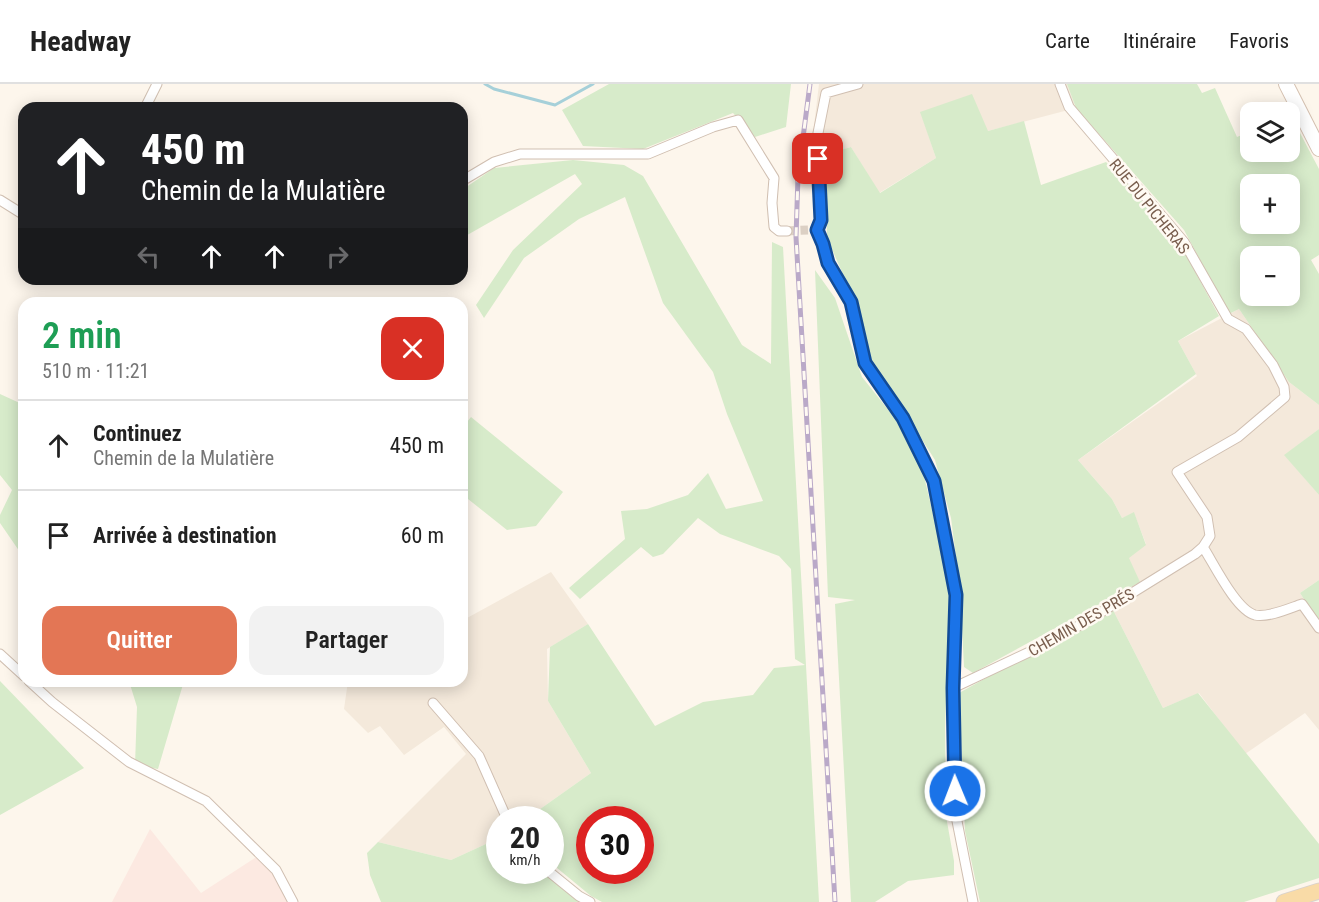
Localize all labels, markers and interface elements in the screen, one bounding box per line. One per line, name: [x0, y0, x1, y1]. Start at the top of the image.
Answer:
text: Headway: [30, 25, 131, 58]
text: Carte: [1045, 29, 1090, 53]
text: Itinéraire: [1123, 29, 1196, 53]
text: Favoris: [1229, 29, 1289, 53]
map controls: [1240, 102, 1300, 306]
button: layers: [1240, 102, 1300, 162]
text: 450 m: [141, 125, 246, 174]
icon: ahead: [42, 126, 120, 204]
pin: [792, 133, 843, 184]
icon: arrive: [801, 142, 834, 175]
street label: RUE DU PICHERAS: [1106, 155, 1194, 258]
button: +: [1240, 174, 1300, 234]
text: Chemin de la Mulatière: [141, 175, 385, 207]
icon: left: [132, 240, 165, 273]
icon: ahead: [195, 240, 228, 273]
icon: ahead: [258, 240, 291, 273]
icon: right: [321, 240, 354, 273]
button: −: [1240, 246, 1300, 306]
text: 2 min: [42, 315, 122, 357]
button: close: [381, 317, 444, 380]
text: 510 m · 11:21: [42, 359, 149, 383]
text: Continuez: [93, 421, 182, 446]
icon: ahead: [42, 429, 75, 462]
text: 450 m: [390, 433, 444, 458]
text: Chemin de la Mulatière: [93, 446, 274, 470]
icon: arrive: [42, 519, 75, 552]
text: Arrivée à destination: [93, 523, 277, 548]
text: 60 m: [401, 523, 444, 548]
street label: CHEMIN DES PRÉS: [1025, 584, 1138, 660]
button: Quitter: [42, 606, 237, 675]
button: Partager: [249, 606, 444, 675]
position arrow: [923, 759, 987, 823]
speed limit sign: 30: [576, 806, 654, 884]
text: 20: [510, 820, 540, 855]
text: km/h: [510, 851, 540, 869]

